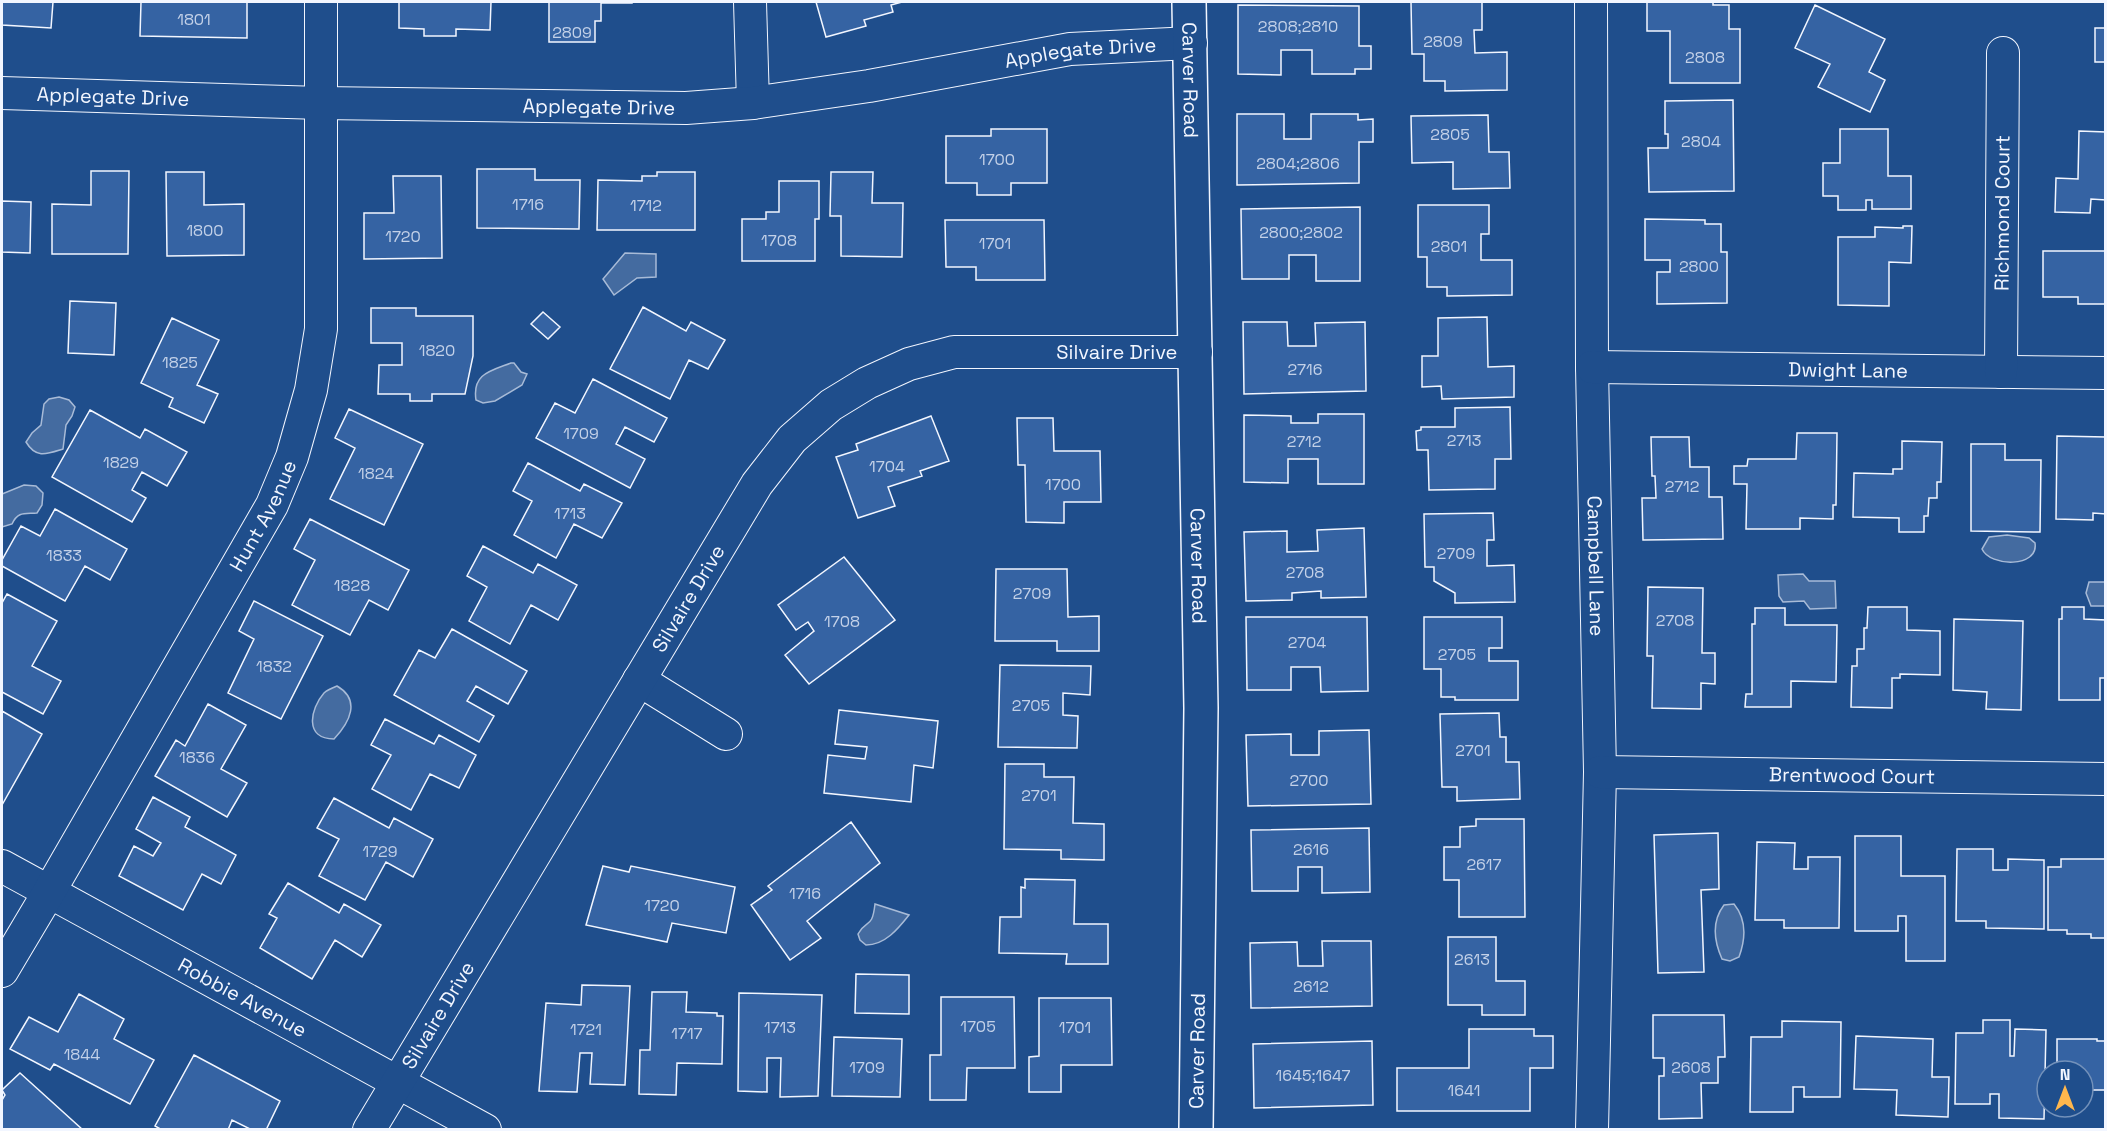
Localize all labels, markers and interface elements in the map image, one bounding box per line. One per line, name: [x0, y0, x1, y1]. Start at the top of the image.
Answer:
house number: 1801: [177, 9, 211, 30]
house number: 2808;2810: [1258, 16, 1338, 37]
house number: 2809: [552, 22, 592, 43]
street label: Carver Road: [1176, 22, 1204, 138]
house number: 2809: [1423, 31, 1463, 52]
street label: Applegate Drive: [1002, 32, 1157, 74]
house number: 2808: [1685, 47, 1725, 68]
street label: Applegate Drive: [36, 81, 190, 112]
street label: Applegate Drive: [522, 93, 675, 121]
house number: 2805: [1430, 124, 1470, 145]
house number: 2804: [1681, 131, 1721, 152]
street label: Richmond Court: [1989, 135, 2015, 291]
house number: 1700: [979, 149, 1015, 170]
house number: 2804;2806: [1256, 153, 1340, 174]
house number: 1716: [512, 194, 544, 215]
house number: 1712: [630, 195, 662, 216]
house number: 1800: [186, 220, 224, 241]
house number: 2800;2802: [1259, 222, 1343, 243]
house number: 1720: [385, 226, 421, 247]
house number: 1708: [761, 230, 797, 251]
house number: 1701: [979, 233, 1011, 254]
house number: 2801: [1431, 236, 1467, 257]
house number: 2800: [1679, 256, 1719, 277]
street label: Silvaire Drive: [1056, 339, 1177, 365]
house number: 1820: [419, 340, 455, 361]
house number: 1825: [162, 352, 198, 373]
street label: Dwight Lane: [1788, 356, 1908, 384]
house number: 2716: [1288, 359, 1322, 380]
house number: 1709: [563, 423, 599, 444]
house number: 2713: [1447, 430, 1481, 451]
house number: 2712: [1287, 431, 1321, 452]
house number: 1829: [103, 452, 139, 473]
street label: Hunt Avenue: [223, 456, 302, 576]
house number: 1704: [869, 456, 905, 477]
house number: 1824: [358, 463, 394, 484]
house number: 1700: [1045, 474, 1081, 495]
house number: 2712: [1665, 476, 1699, 497]
street label: Campbell Lane: [1582, 495, 1610, 637]
house number: 1713: [554, 503, 586, 524]
street label: Carver Road: [1185, 508, 1213, 624]
street label: Silvaire Drive: [646, 540, 731, 657]
house number: 2709: [1437, 543, 1475, 564]
house number: 1833: [46, 545, 82, 566]
house number: 2708: [1286, 562, 1324, 583]
house number: 1828: [334, 575, 370, 596]
house number: 2709: [1013, 583, 1051, 604]
house number: 2708: [1656, 610, 1694, 631]
house number: 1708: [824, 611, 860, 632]
house number: 2704: [1288, 632, 1326, 653]
house number: 2705: [1438, 644, 1476, 665]
house number: 1832: [256, 656, 292, 677]
house number: 2705: [1012, 695, 1050, 716]
house number: 2701: [1455, 740, 1491, 761]
house number: 1836: [179, 747, 215, 768]
street label: Brentwood Court: [1769, 761, 1935, 790]
house number: 2700: [1290, 770, 1328, 791]
house number: 2701: [1021, 785, 1057, 806]
house number: 2616: [1293, 839, 1329, 860]
house number: 1729: [363, 841, 397, 862]
house number: 2617: [1466, 854, 1502, 875]
house number: 1716: [789, 883, 821, 904]
house number: 1720: [644, 895, 680, 916]
house number: 2613: [1454, 949, 1490, 970]
street label: Robbie Avenue: [173, 952, 311, 1043]
street label: Silvaire Drive: [396, 957, 480, 1074]
house number: 2612: [1293, 976, 1329, 997]
street label: Carver Road: [1183, 993, 1211, 1109]
house number: 1705: [960, 1016, 996, 1037]
house number: 1713: [764, 1017, 796, 1038]
house number: 1701: [1059, 1017, 1091, 1038]
house number: 1721: [570, 1019, 602, 1040]
house number: 1717: [671, 1023, 703, 1044]
house number: 1844: [64, 1044, 100, 1065]
house number: 1709: [849, 1057, 885, 1078]
house number: 2608: [1671, 1057, 1711, 1078]
north arrow: [2035, 1059, 2095, 1119]
text: N: [2060, 1064, 2070, 1085]
house number: 1645;1647: [1275, 1065, 1351, 1086]
house number: 1641: [1448, 1080, 1480, 1101]

